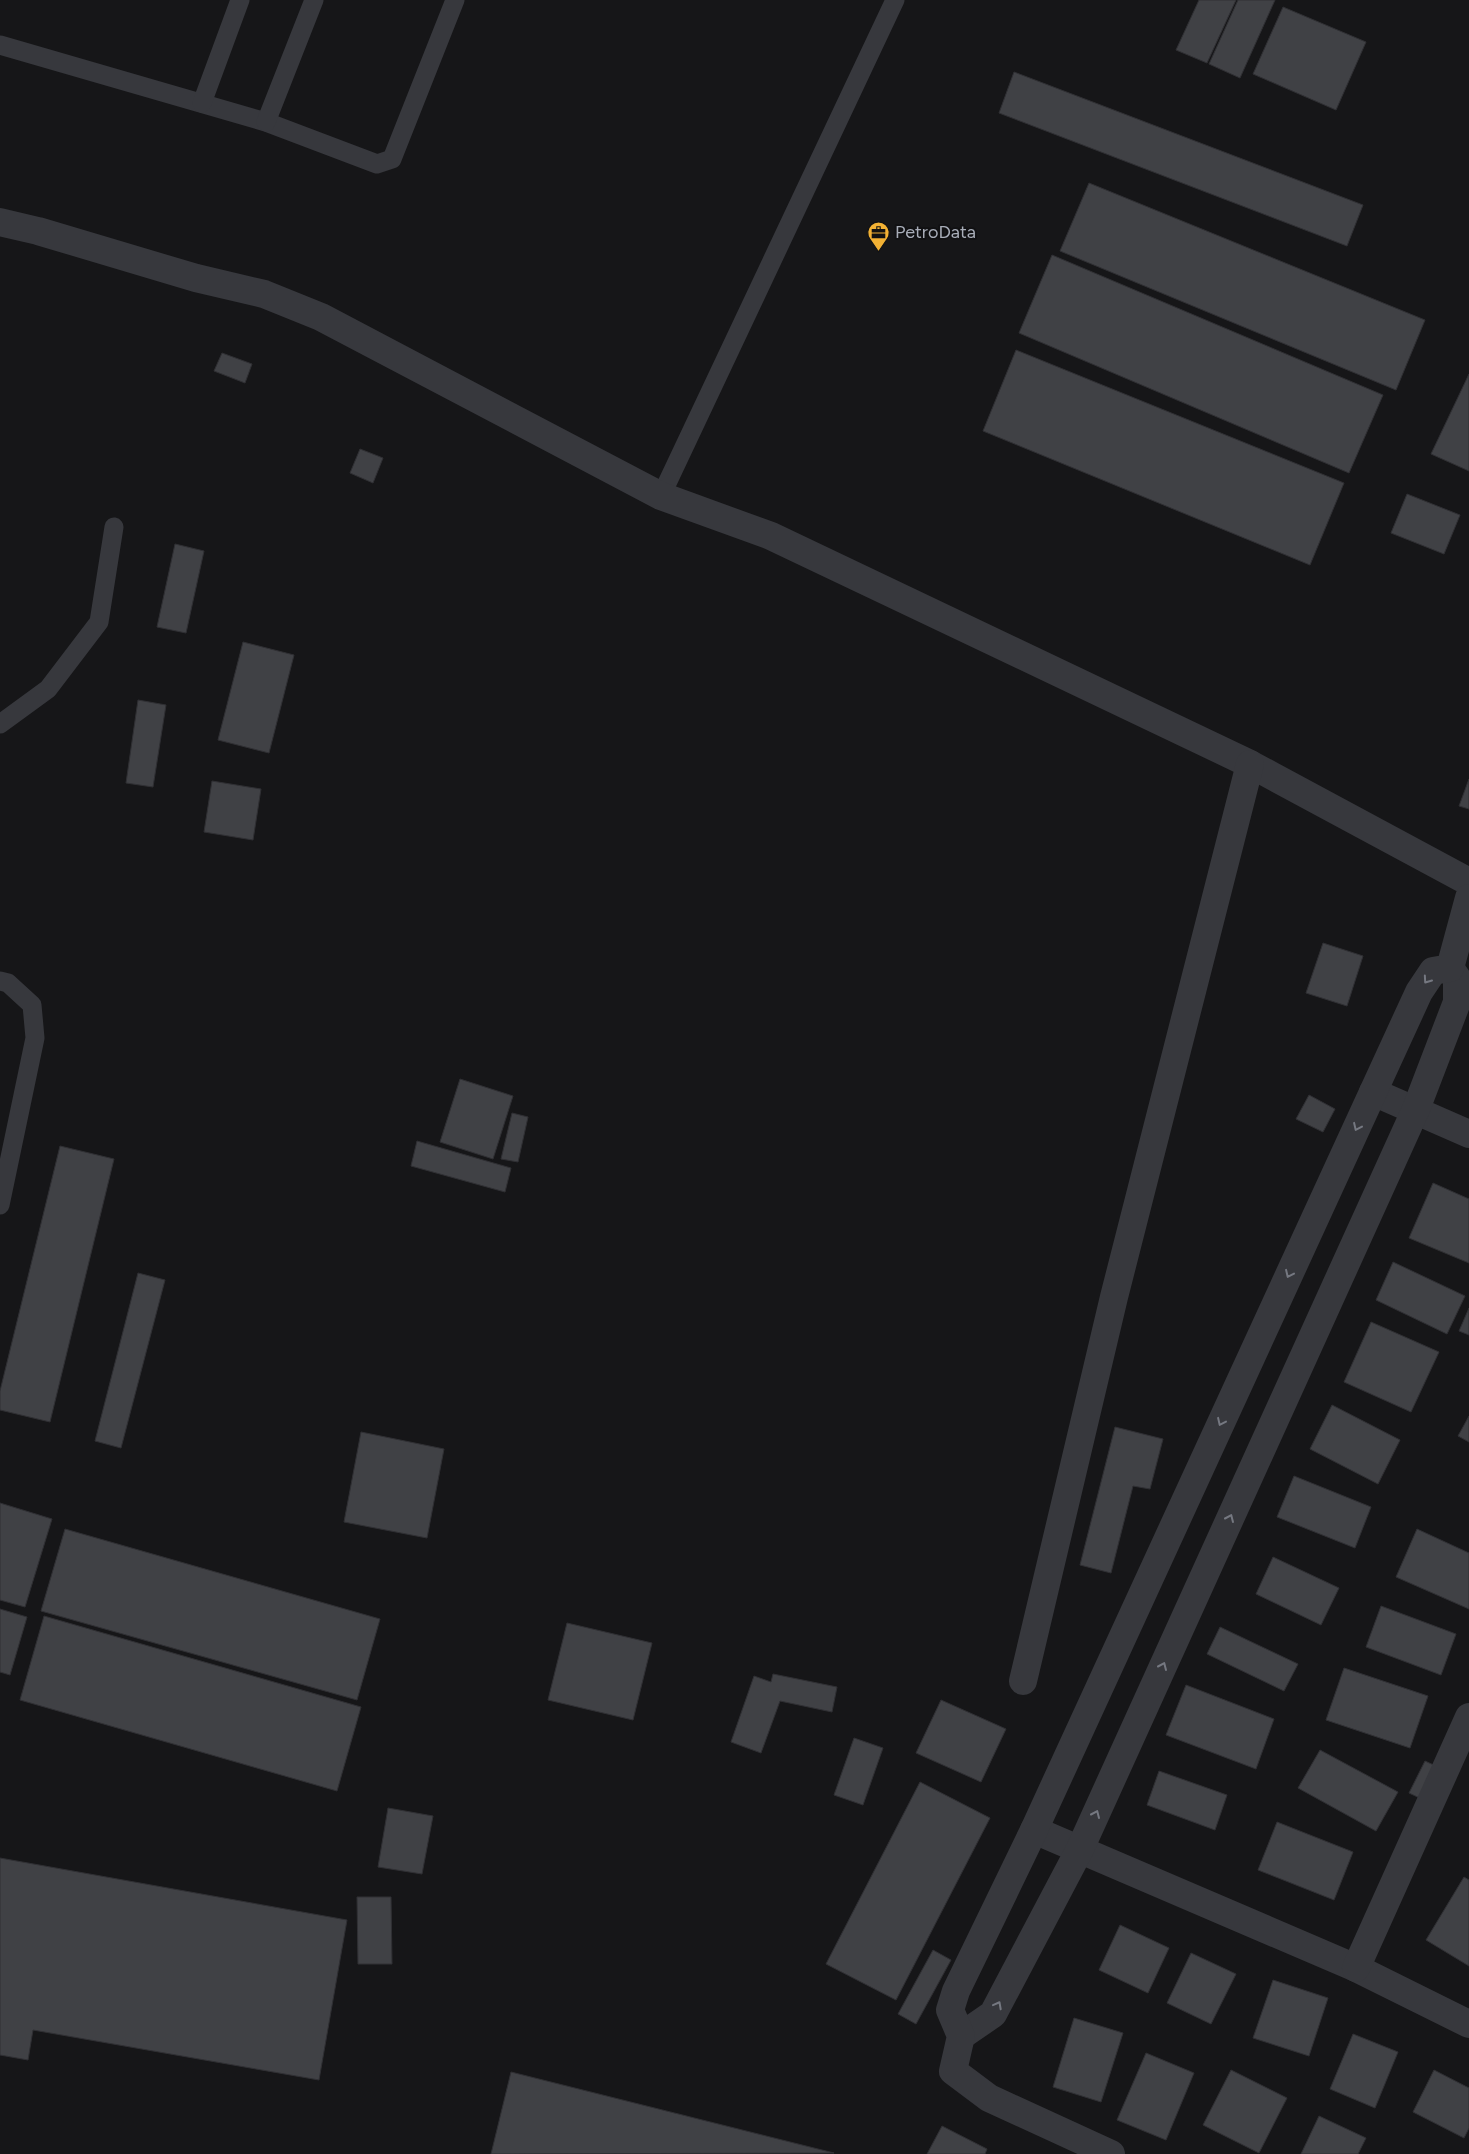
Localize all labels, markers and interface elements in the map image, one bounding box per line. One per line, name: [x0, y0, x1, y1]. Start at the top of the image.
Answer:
office icon: PetroData: [867, 220, 891, 251]
place label: PetroData: [895, 221, 976, 243]
one-way arrow: [1424, 975, 1433, 984]
one-way arrow: [1352, 1122, 1363, 1131]
one-way arrow: [1285, 1269, 1295, 1278]
one-way arrow: [1217, 1417, 1227, 1426]
one-way arrow: [1224, 1514, 1234, 1523]
one-way arrow: [1156, 1662, 1167, 1671]
one-way arrow: [1089, 1810, 1100, 1819]
one-way arrow: [991, 2001, 1001, 2010]

